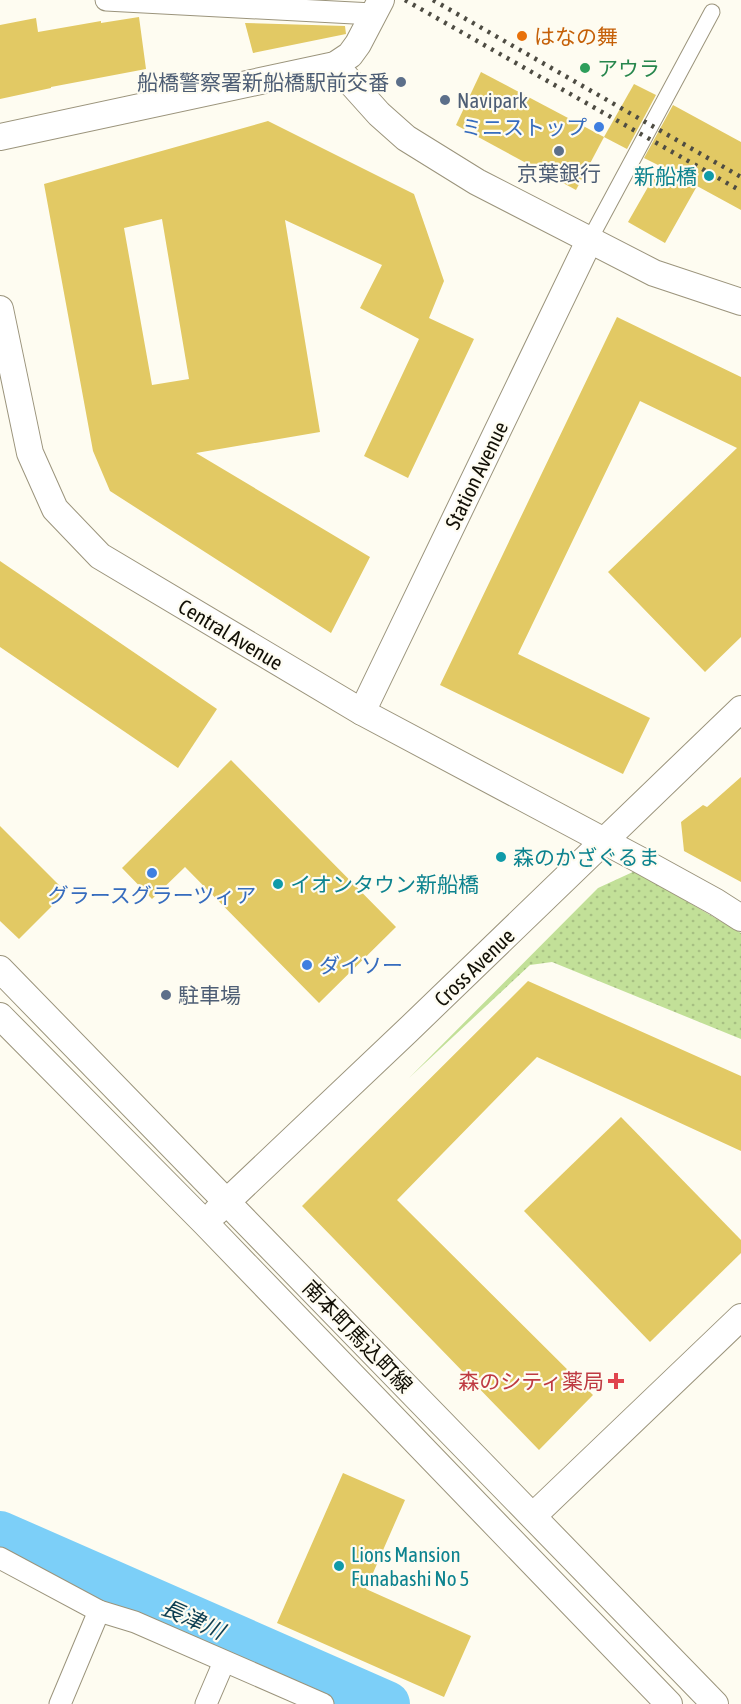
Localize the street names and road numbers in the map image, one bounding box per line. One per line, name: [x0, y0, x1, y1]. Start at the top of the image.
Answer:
street label: Station Avenue: [440, 417, 512, 533]
street label: Central Avenue: [175, 593, 287, 675]
street label: Cross Avenue: [429, 923, 519, 1011]
street label: 南本町馬込町線: [298, 1275, 418, 1397]

